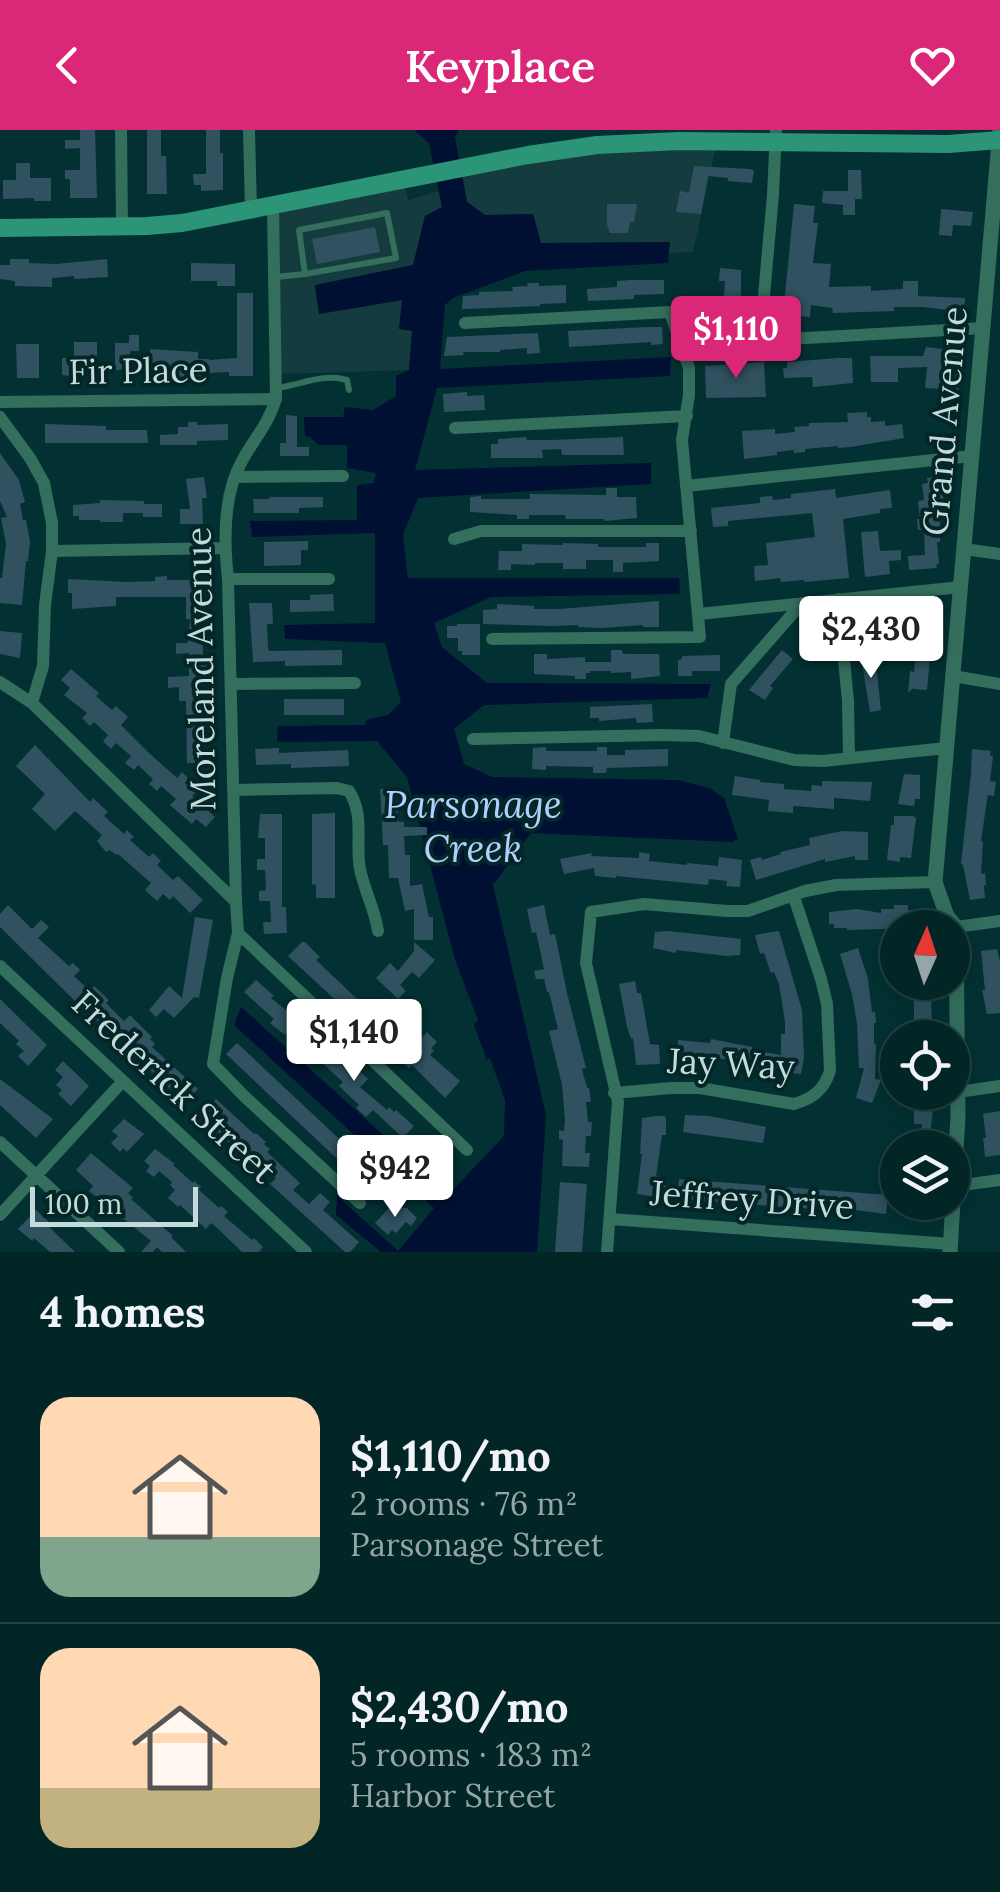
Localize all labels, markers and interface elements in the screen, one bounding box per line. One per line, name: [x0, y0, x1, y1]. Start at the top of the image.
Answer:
text: Keyplace: [405, 37, 595, 94]
icon: back: [40, 38, 95, 93]
icon: heart: [905, 38, 960, 93]
pin: $1,110: [655, 296, 817, 381]
street label: Grand Avenue: [912, 305, 977, 537]
text: $1,110: [693, 308, 779, 349]
street label: Fir Place: [68, 347, 208, 394]
street label: Moreland Avenue: [176, 527, 225, 811]
pin: $2,430: [790, 596, 952, 681]
text: $2,430: [821, 608, 921, 649]
water label: Parsonage Creek: [384, 780, 562, 872]
north arrow: [880, 910, 970, 1000]
map controls: [880, 910, 970, 1220]
street label: Frederick Street: [63, 980, 286, 1193]
pin: $1,140: [273, 999, 435, 1084]
text: $1,140: [309, 1011, 399, 1052]
button: locate: [880, 1020, 970, 1110]
street label: Jay Way: [665, 1038, 796, 1089]
button: layers: [880, 1130, 970, 1220]
pin: $942: [336, 1135, 454, 1220]
text: $942: [359, 1147, 431, 1188]
street label: Jeffrey Drive: [647, 1170, 856, 1229]
scale bar: [30, 1182, 198, 1226]
text: 100 m: [45, 1186, 122, 1222]
text: 4 homes: [40, 1285, 205, 1339]
icon: filters: [905, 1285, 960, 1340]
text: $1,110/mo: [350, 1429, 551, 1483]
icon: home: [120, 1437, 240, 1557]
text: 2 rooms · 76 m²: [350, 1483, 578, 1524]
text: Parsonage Street: [350, 1524, 603, 1565]
text: $2,430/mo: [350, 1680, 569, 1734]
icon: home: [120, 1688, 240, 1808]
text: 5 rooms · 183 m²: [350, 1734, 592, 1775]
text: Harbor Street: [350, 1775, 555, 1816]

